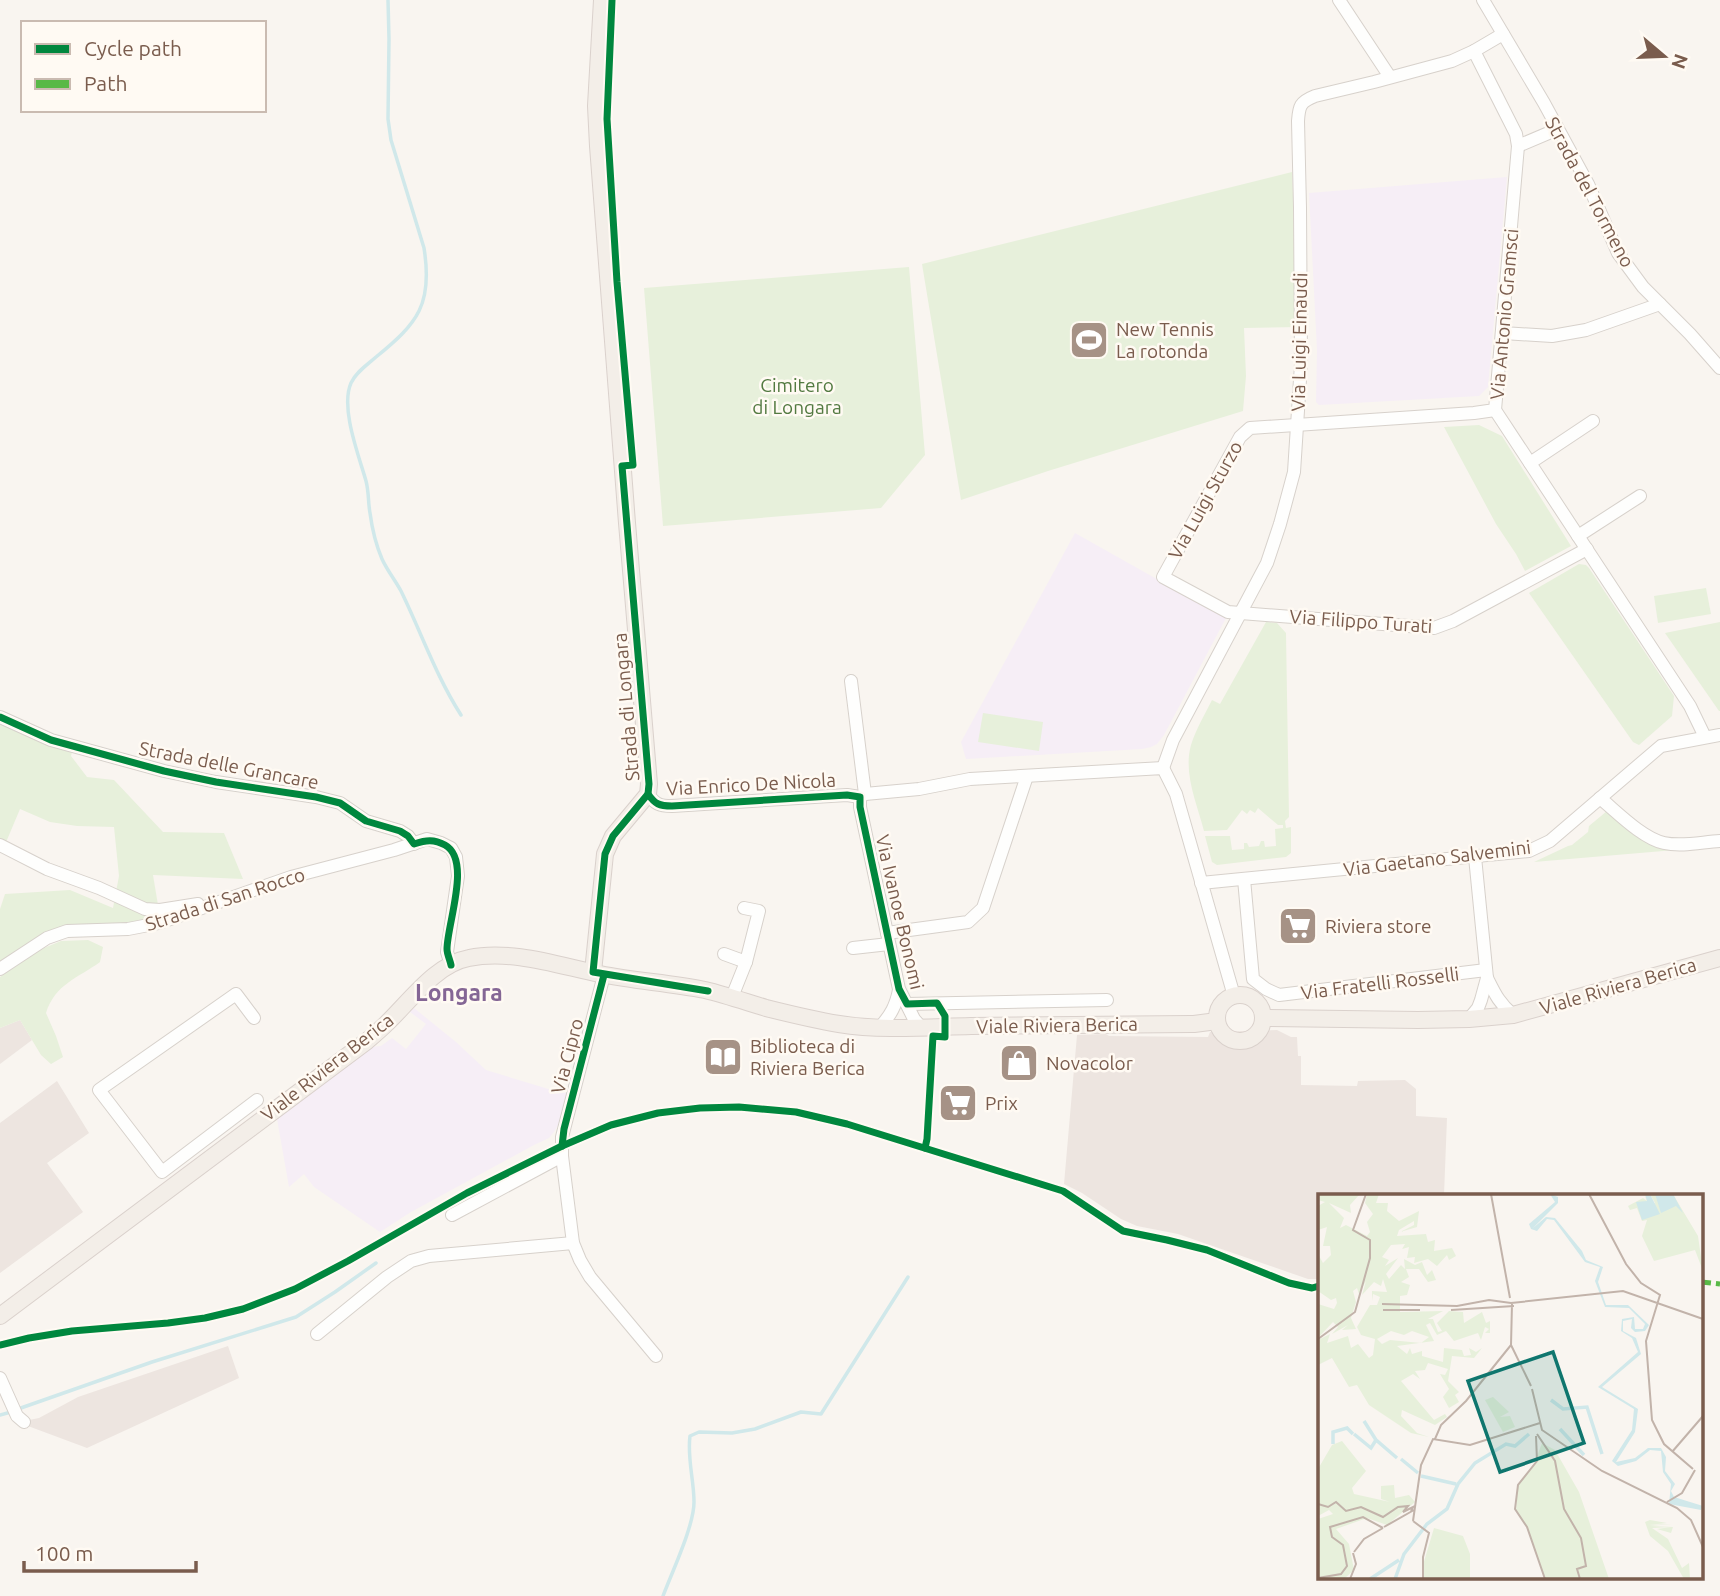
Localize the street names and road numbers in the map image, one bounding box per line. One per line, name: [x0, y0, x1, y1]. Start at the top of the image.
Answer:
street label: Strada del Tormeno: [1541, 113, 1639, 271]
street label: Via Antonio Gramsci: [1486, 228, 1522, 400]
street label: Via Luigi Einaudi: [1287, 272, 1311, 412]
street label: Via Luigi Sturzo: [1163, 437, 1247, 563]
street label: Via Filippo Turati: [1289, 605, 1433, 637]
street label: Strada di Longara: [609, 632, 643, 782]
street label: Strada delle Grancare: [137, 737, 321, 793]
street label: Via Enrico De Nicola: [665, 769, 837, 799]
street label: Via Ivanoe Bonomi: [871, 832, 929, 992]
street label: Via Gaetano Salvemini: [1342, 836, 1532, 880]
street label: Strada di San Rocco: [143, 863, 307, 935]
street label: Viale Riviera Berica: [1537, 953, 1699, 1019]
street label: Via Fratelli Rosselli: [1300, 962, 1460, 1004]
street label: Viale Riviera Berica: [256, 1008, 398, 1126]
street label: Viale Riviera Berica: [976, 1013, 1138, 1037]
street label: Via Cipro: [546, 1016, 588, 1096]

